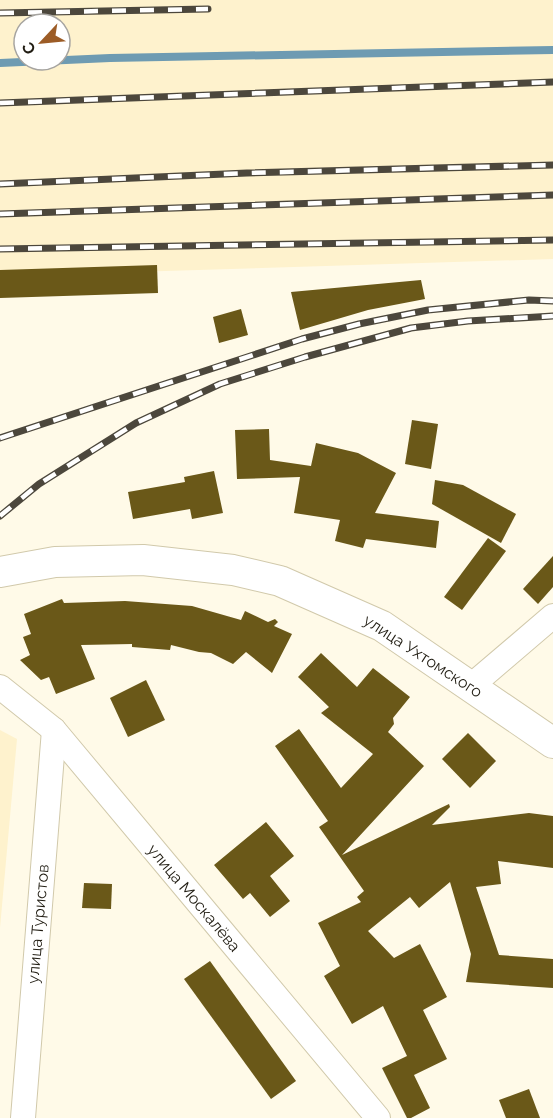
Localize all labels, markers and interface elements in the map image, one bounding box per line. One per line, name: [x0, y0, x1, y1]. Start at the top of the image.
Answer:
north arrow: [12, 12, 72, 72]
text: С: [18, 39, 40, 57]
street label: улица Ухтомского: [360, 610, 486, 702]
street label: улица Москалёва: [144, 840, 244, 956]
street label: улица Туристов: [23, 863, 53, 985]

